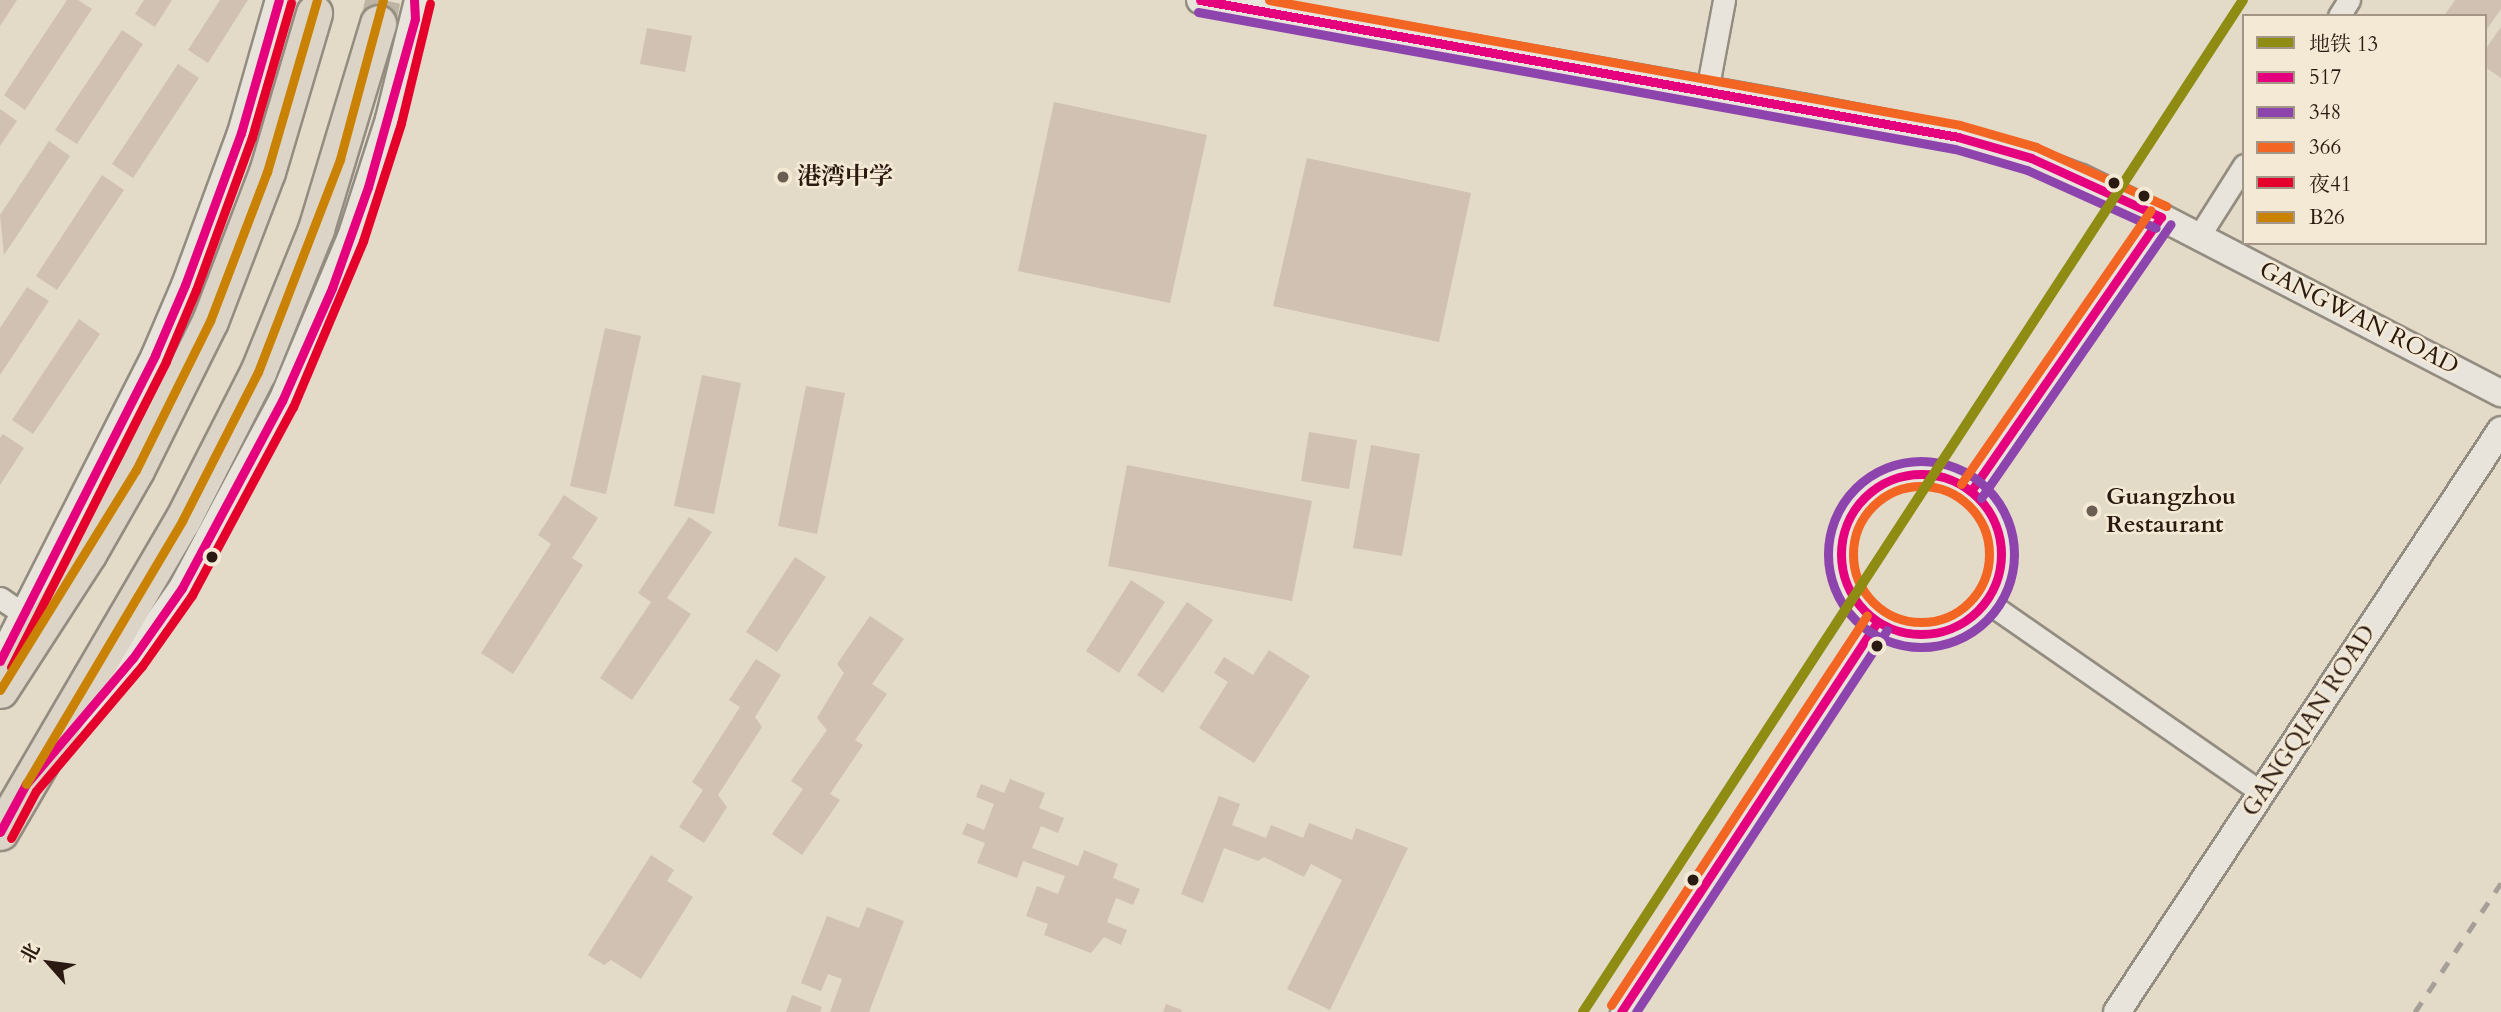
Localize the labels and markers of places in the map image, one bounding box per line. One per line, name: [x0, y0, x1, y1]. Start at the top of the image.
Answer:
place label: 港湾中学: [797, 163, 893, 191]
marker: 港湾中学: [775, 169, 791, 185]
unlabelled marker: [2107, 176, 2121, 190]
unlabelled marker: [2137, 189, 2151, 203]
place label: Guangzhou Restaurant: [2106, 483, 2236, 539]
marker: Guangzhou Restaurant: [2084, 503, 2100, 519]
unlabelled marker: [205, 550, 219, 564]
unlabelled marker: [1870, 639, 1884, 653]
unlabelled marker: [1686, 873, 1700, 887]

